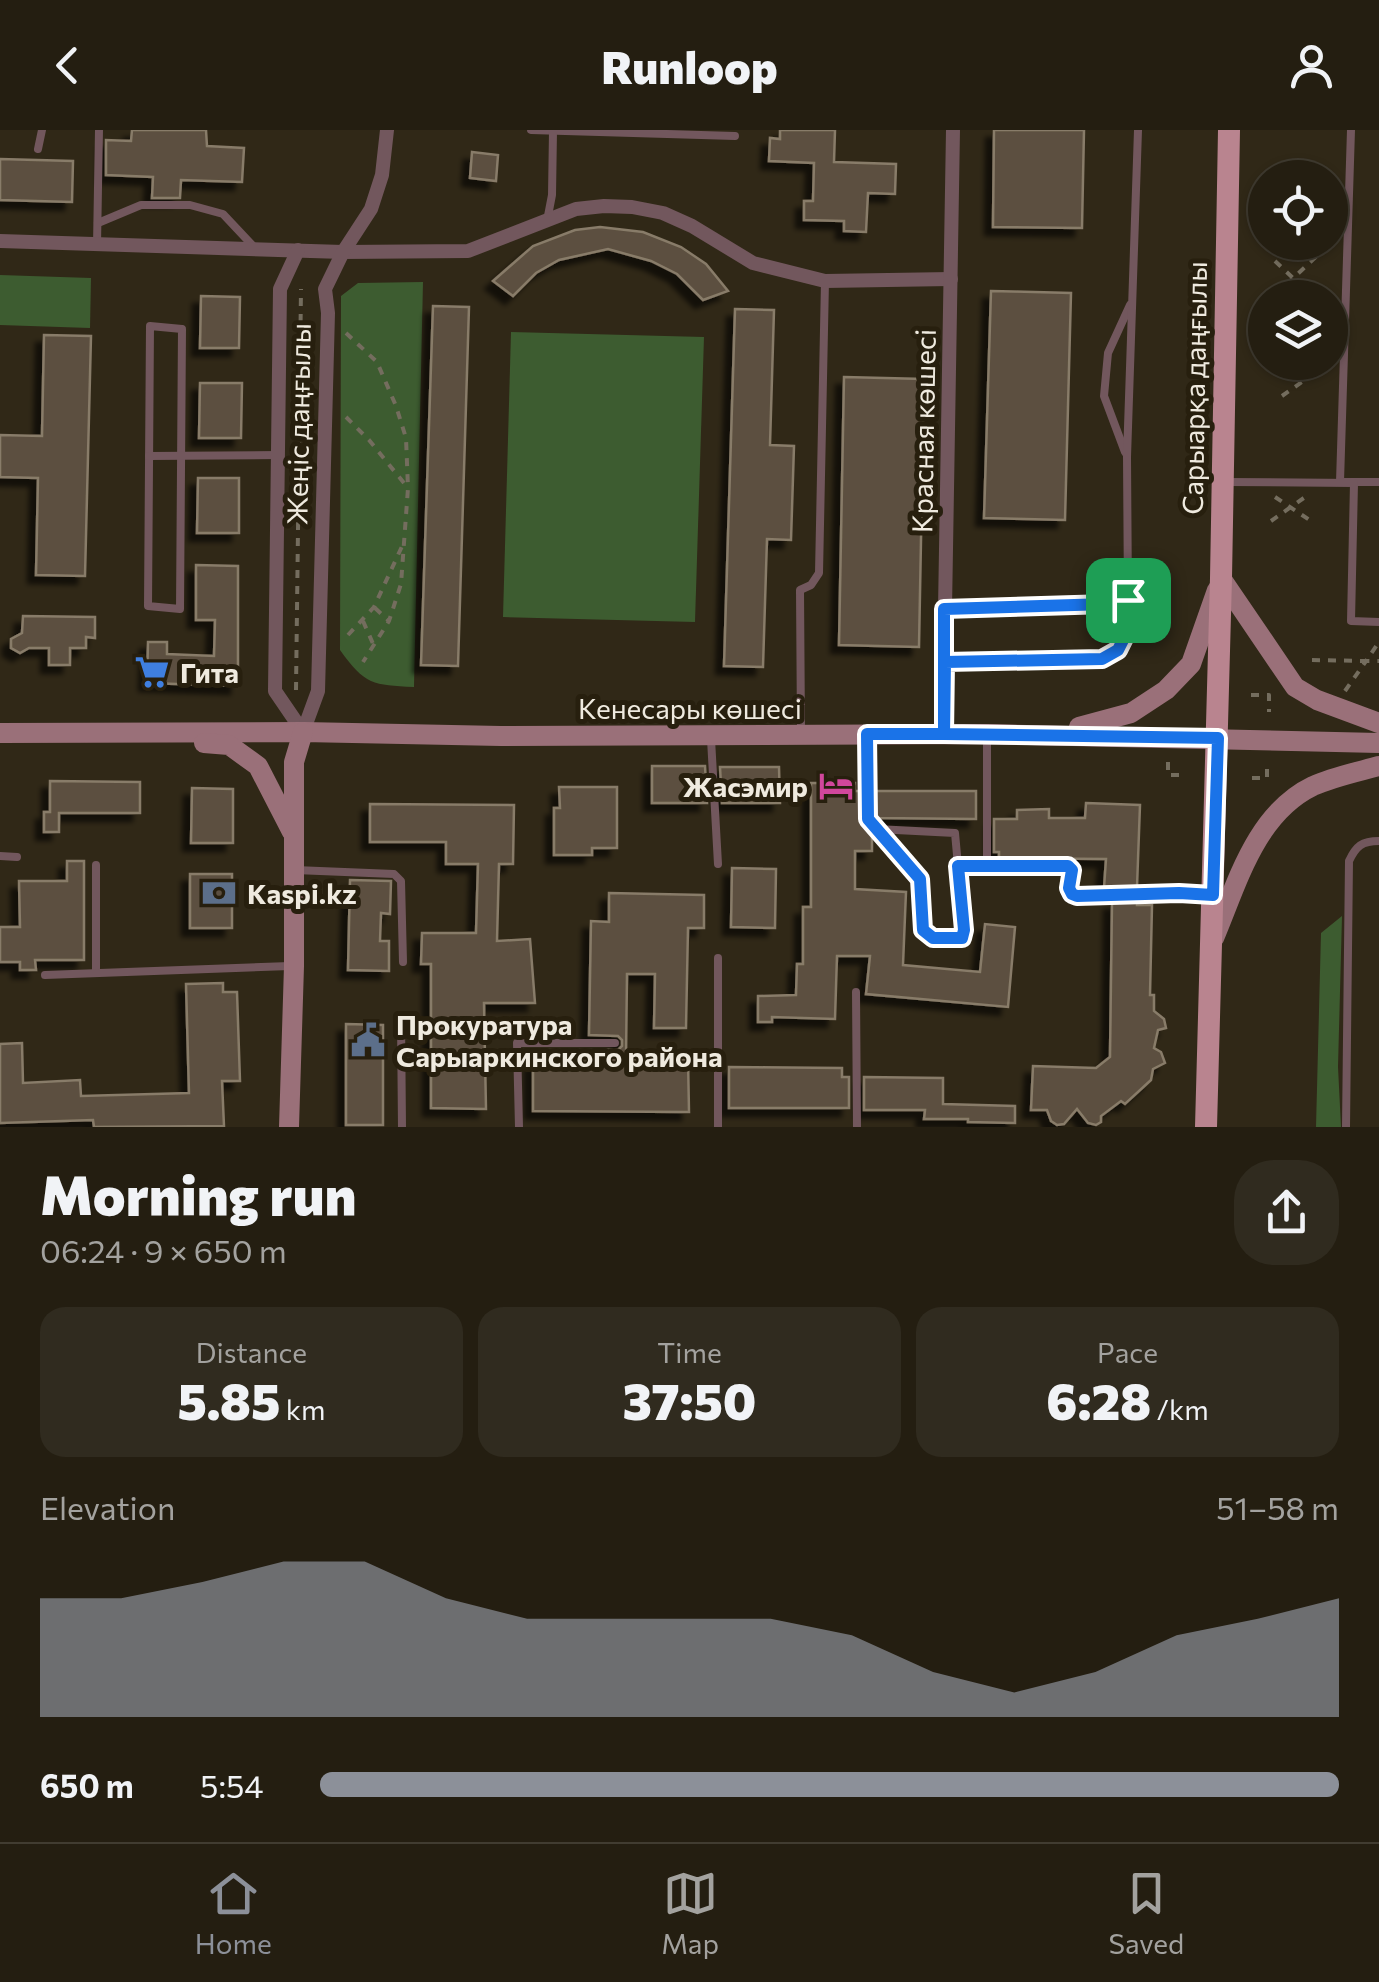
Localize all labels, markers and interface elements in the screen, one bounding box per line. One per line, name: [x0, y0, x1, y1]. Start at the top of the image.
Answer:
icon: back: [40, 38, 95, 93]
text: Runloop: [601, 38, 778, 93]
icon: person: [1284, 38, 1339, 93]
map controls: [1248, 160, 1348, 380]
button: locate: [1248, 160, 1348, 260]
street label: Сарыарқа даңғылы: [1175, 261, 1213, 515]
button: layers: [1248, 280, 1348, 380]
street label: Жеңіс даңғылы: [279, 323, 317, 525]
street label: Красная көшесі: [904, 329, 942, 533]
pin: [1086, 558, 1171, 643]
icon: arrive: [1101, 573, 1156, 628]
supermarket icon: Гита: [133, 653, 171, 691]
place label: Гита: [180, 655, 239, 689]
street label: Кенесары көшесі: [578, 691, 802, 725]
hotel icon: Жасэмир: [817, 767, 855, 805]
place label: Жасэмир: [683, 769, 808, 803]
bank icon: Kaspi.kz: [200, 874, 238, 912]
place label: Kaspi.kz: [247, 876, 357, 910]
place label: Прокуратура Сарыаркинского района: [396, 1007, 723, 1073]
public building icon: Прокуратура Сарыаркинского района: [349, 1021, 387, 1059]
text: Morning run: [40, 1159, 356, 1226]
button: share: [1234, 1160, 1339, 1265]
text: 06:24 · 9 × 650 m: [40, 1230, 287, 1270]
text: Distance: [196, 1335, 307, 1369]
text: Time: [657, 1335, 722, 1369]
text: Pace: [1097, 1335, 1158, 1369]
text: 5.85: [178, 1369, 280, 1430]
text: 37:50: [623, 1369, 756, 1430]
text: 6:28: [1046, 1369, 1151, 1430]
text: km: [280, 1392, 325, 1426]
text: /km: [1151, 1392, 1209, 1426]
text: Elevation: [40, 1487, 175, 1527]
text: 51–58 m: [1216, 1487, 1339, 1527]
text: 650 m: [40, 1765, 134, 1805]
text: 5:54: [200, 1765, 264, 1805]
tab: Home: [195, 1866, 272, 1960]
tab: Map: [661, 1866, 719, 1960]
tab: Saved: [1109, 1866, 1184, 1960]

